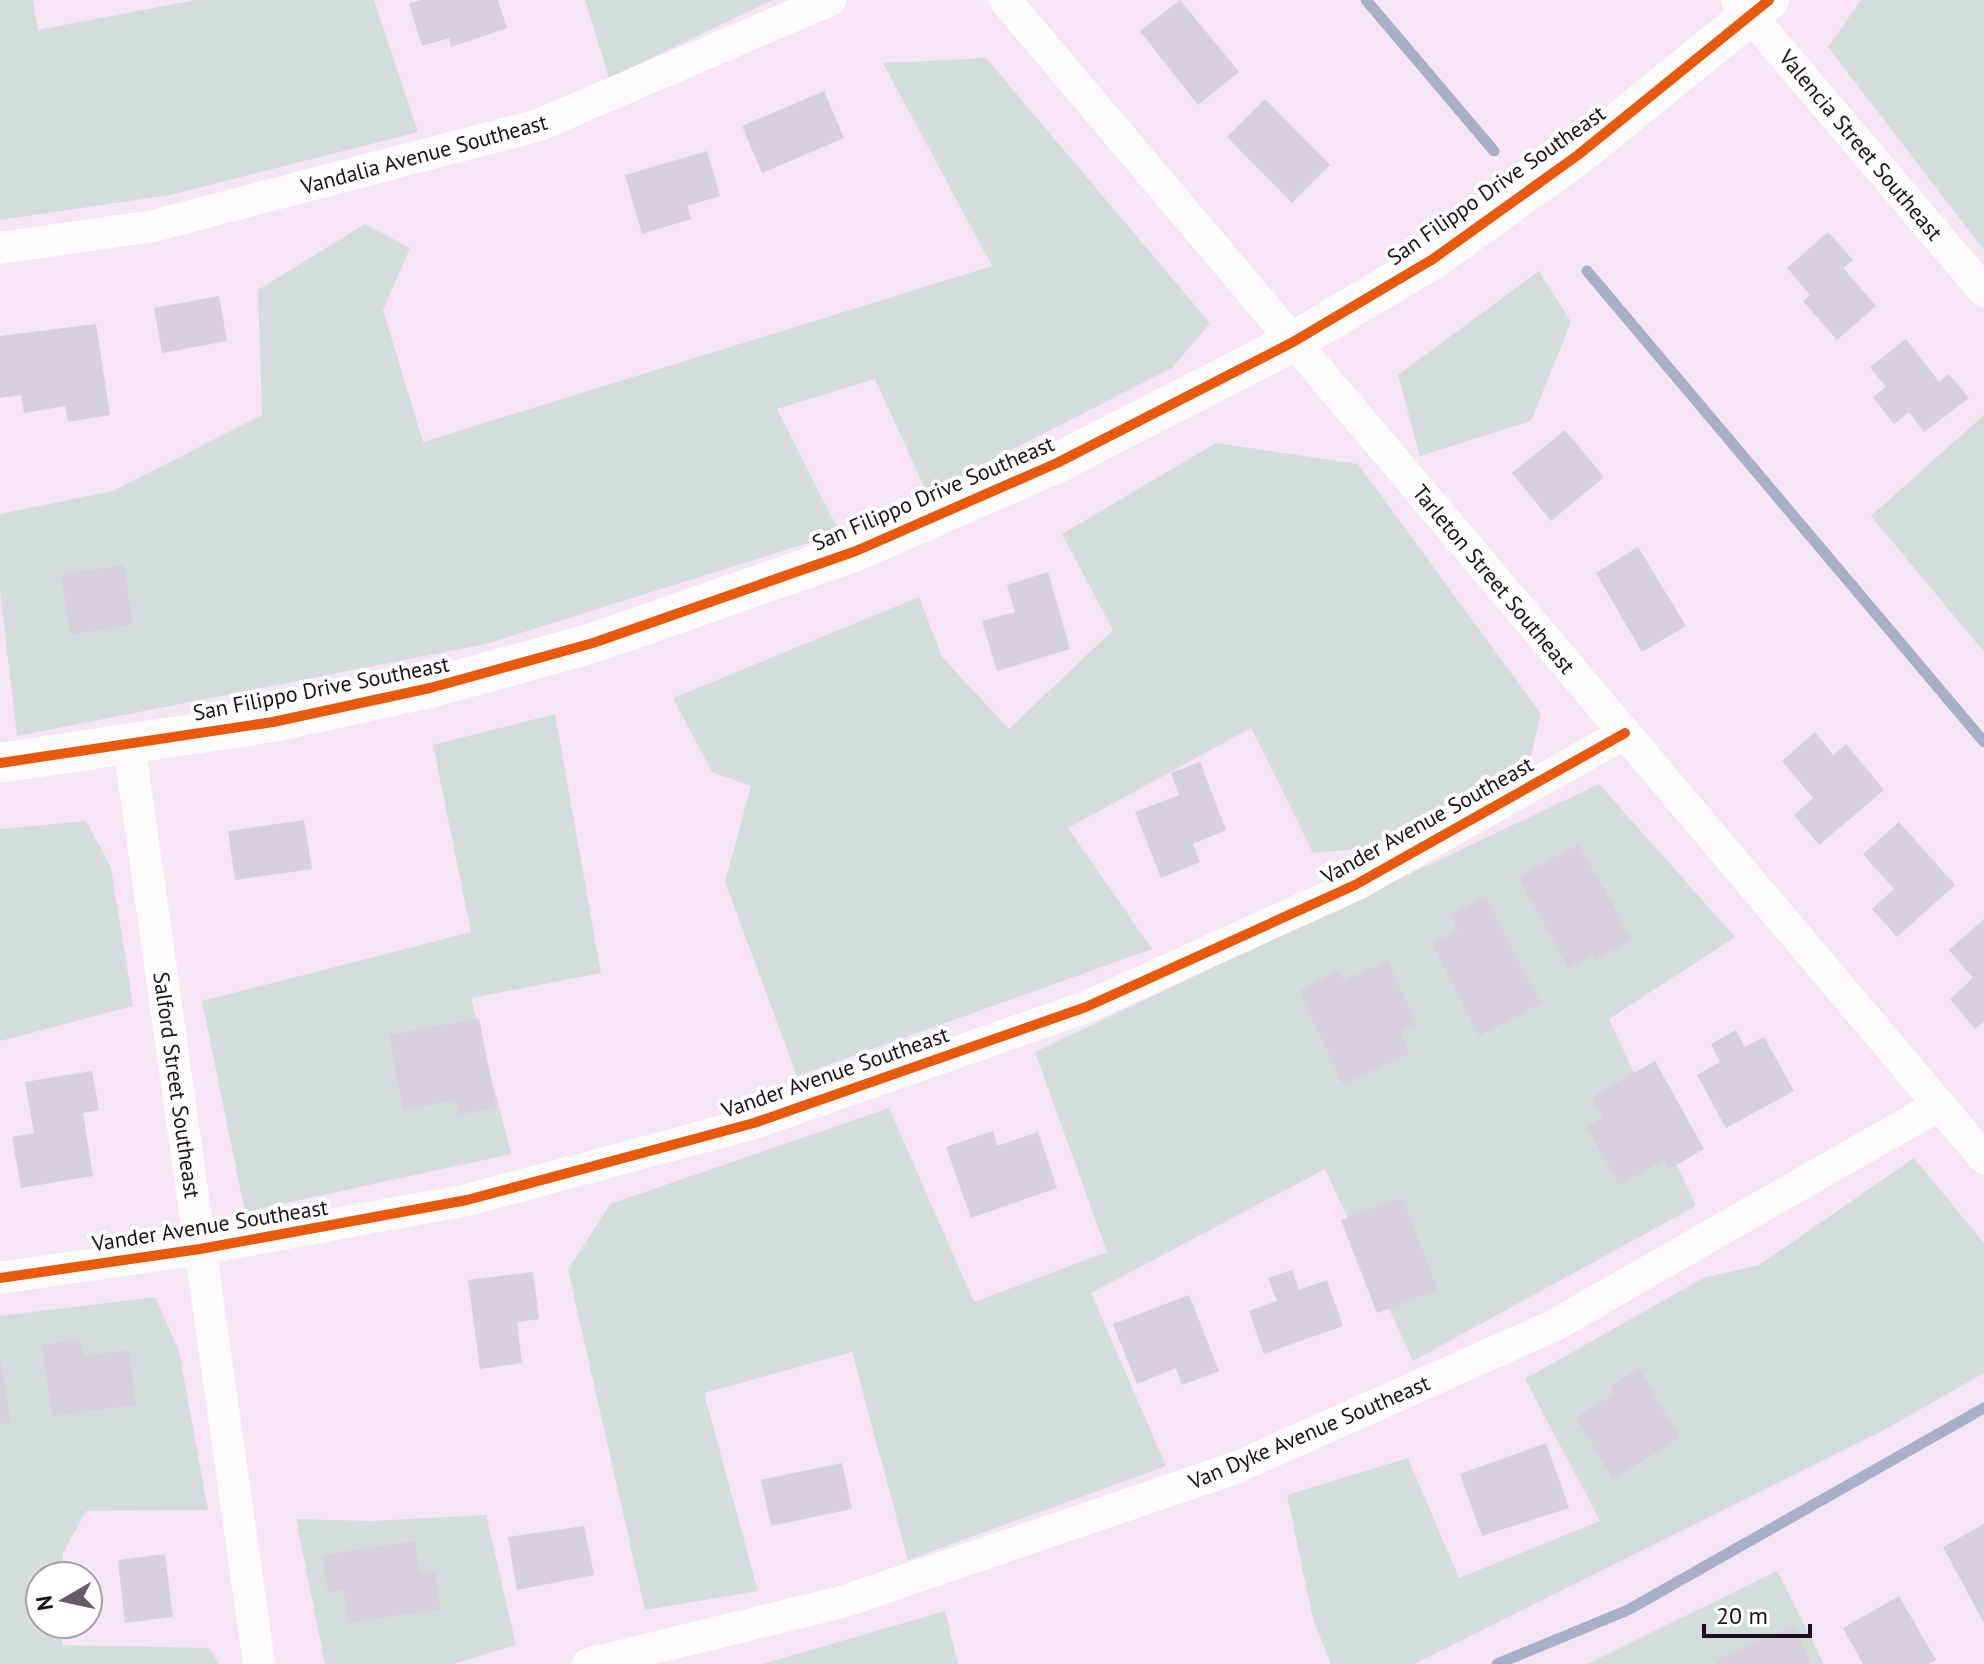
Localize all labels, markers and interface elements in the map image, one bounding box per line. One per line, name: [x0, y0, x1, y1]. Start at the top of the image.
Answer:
street label: Valencia Street Southeast: [1772, 43, 1949, 246]
street label: San Filippo Drive Southeast: [1381, 99, 1611, 271]
street label: Vandalia Avenue Southeast: [297, 108, 551, 201]
street label: San Filippo Drive Southeast: [808, 429, 1059, 557]
street label: Tarleton Street Southeast: [1407, 479, 1582, 680]
street label: San Filippo Drive Southeast: [191, 649, 452, 727]
street label: Vander Avenue Southeast: [1315, 750, 1538, 890]
street label: Salford Street Southeast: [147, 970, 207, 1201]
street label: Vander Avenue Southeast: [717, 1020, 953, 1124]
street label: Vander Avenue Southeast: [89, 1192, 330, 1258]
street label: Van Dyke Avenue Southeast: [1183, 1368, 1434, 1496]
north arrow: [24, 1560, 104, 1640]
scale bar: [1704, 1588, 1810, 1638]
text: N: [29, 1594, 59, 1612]
text: 20 m: [1716, 1600, 1768, 1631]

